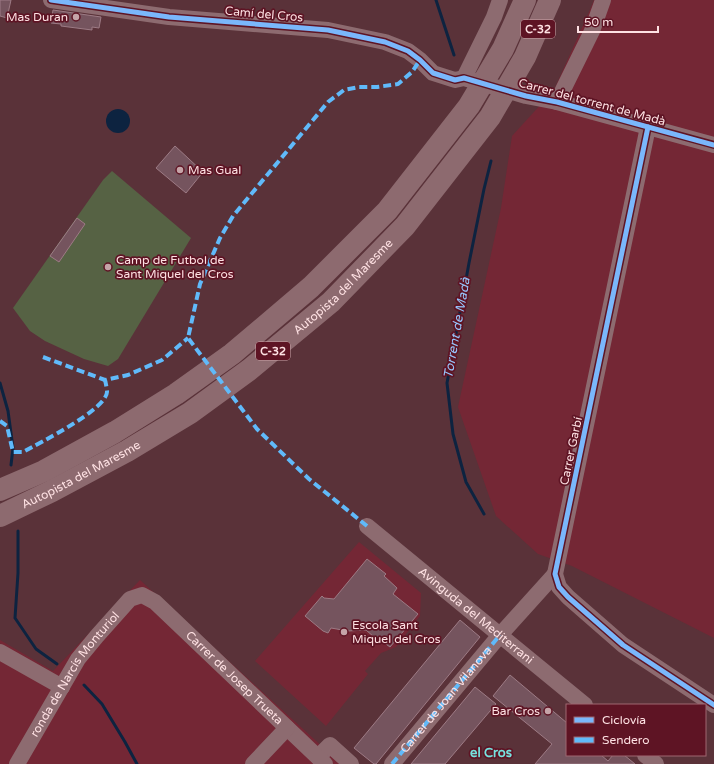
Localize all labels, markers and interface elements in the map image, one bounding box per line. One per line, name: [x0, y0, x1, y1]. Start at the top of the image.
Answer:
street label: Camí del Cros: [224, 4, 304, 24]
scale bar: [578, 8, 658, 34]
place label: Mas Duran: [6, 10, 68, 24]
marker: Mas Duran: [71, 12, 81, 22]
text: 50 m: [584, 15, 613, 29]
road number: C-32: [521, 20, 555, 38]
street label: Carrer del torrent de Madà: [517, 76, 667, 128]
place label: Mas Gual: [188, 163, 241, 177]
marker: Mas Gual: [175, 165, 185, 175]
street label: Autopista del Maresme: [290, 236, 396, 337]
place label: Camp de Futbol de Sant Miquel del Cros: [116, 253, 234, 281]
marker: Camp de Futbol de Sant Miquel del Cros: [103, 262, 113, 272]
water label: Torrent de Madà: [440, 275, 474, 380]
road number: C-32: [256, 342, 290, 360]
street label: Carrer Garbí: [557, 416, 585, 486]
street label: Autopista del Maresme: [19, 437, 143, 512]
street label: Avinguda del Mediterrani: [416, 564, 536, 667]
street label: ronda de Narcís Monturiol: [27, 609, 122, 739]
place label: Escola Sant Miquel del Cros: [352, 618, 441, 646]
marker: Escola Sant Miquel del Cros: [339, 627, 349, 637]
street label: Carrer de Josep Trueta: [183, 628, 286, 727]
street label: Carrer de Joan Vilanova: [397, 643, 495, 756]
place label: Bar Cros: [491, 704, 540, 718]
legend: [566, 704, 706, 756]
marker: Bar Cros: [543, 706, 553, 716]
text: Ciclovía: [602, 713, 646, 727]
text: Sendero: [602, 733, 650, 747]
district label: el Cros: [470, 745, 512, 761]

